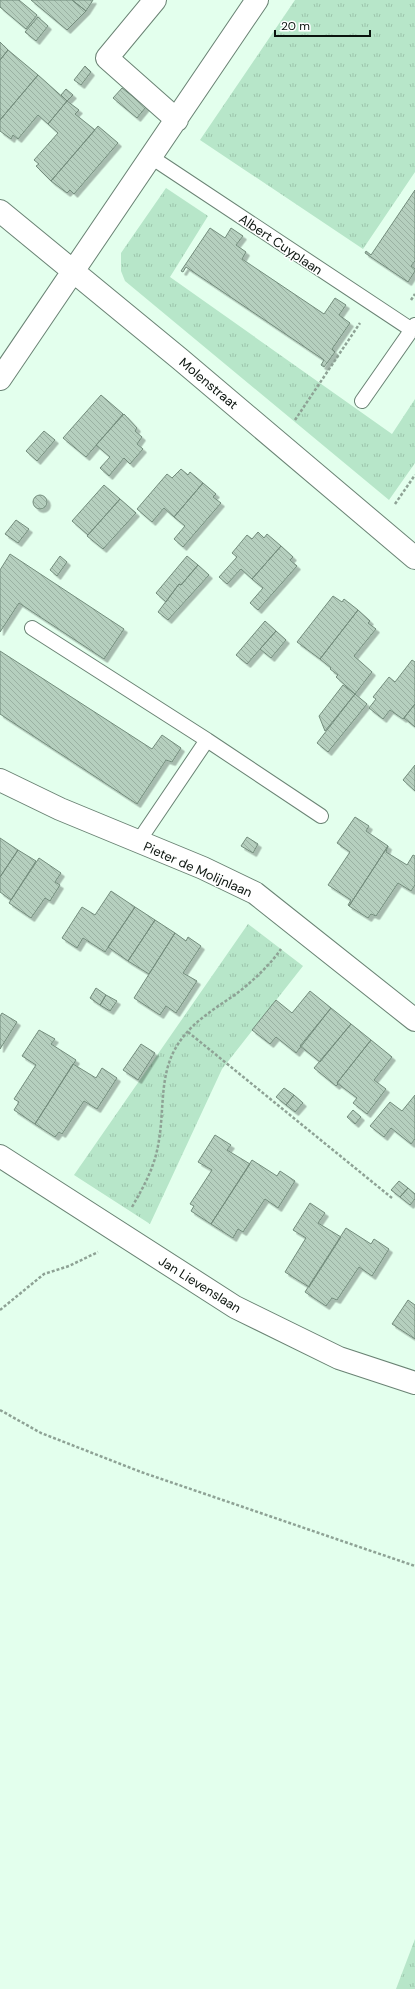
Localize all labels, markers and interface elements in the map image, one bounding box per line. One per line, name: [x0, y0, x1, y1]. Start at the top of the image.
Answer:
scale bar: [275, 12, 370, 38]
text: 20 m: [281, 18, 310, 34]
street label: Albert Cuyplaan: [236, 210, 326, 279]
street label: Molenstraat: [176, 354, 242, 413]
street label: Pieter de Molijnlaan: [141, 838, 255, 901]
street label: Jan Lievenslaan: [155, 1252, 244, 1317]

